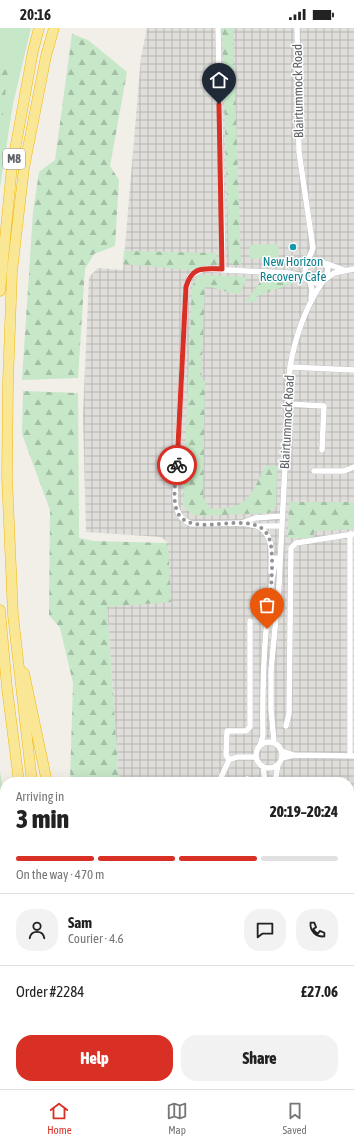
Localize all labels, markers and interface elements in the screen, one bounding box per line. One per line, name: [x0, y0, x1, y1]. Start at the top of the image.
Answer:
text: 20:16: [20, 6, 51, 23]
street label: Blairtummock Road: [290, 44, 306, 138]
pin: [202, 63, 236, 104]
icon: home: [208, 69, 230, 91]
road number: M8: [3, 149, 25, 169]
marker: New Horizon Recovery Cafe: [288, 242, 298, 252]
place label: New Horizon Recovery Cafe: [260, 254, 326, 284]
street label: Blairtummock Road: [277, 375, 297, 469]
courier: [157, 445, 197, 485]
icon: bike: [166, 454, 188, 476]
pin: [250, 588, 284, 629]
icon: bag: [256, 594, 278, 616]
text: Arriving in: [16, 789, 64, 804]
text: 20:19–20:24: [270, 803, 338, 820]
text: 3 min: [16, 804, 69, 834]
text: On the way · 470 m: [16, 867, 104, 882]
button: person: [16, 909, 58, 951]
button: chat: [244, 909, 286, 951]
button: phone: [296, 909, 338, 951]
text: Sam: [68, 914, 92, 931]
text: Courier · 4.6: [68, 931, 124, 946]
text: Order #2284: [16, 983, 84, 1000]
text: £27.06: [301, 983, 338, 1000]
button: Help: [16, 1035, 173, 1081]
button: Share: [181, 1035, 338, 1081]
tab: Home: [47, 1100, 72, 1136]
tab: Map: [166, 1100, 188, 1136]
tab: Saved: [282, 1100, 307, 1136]

